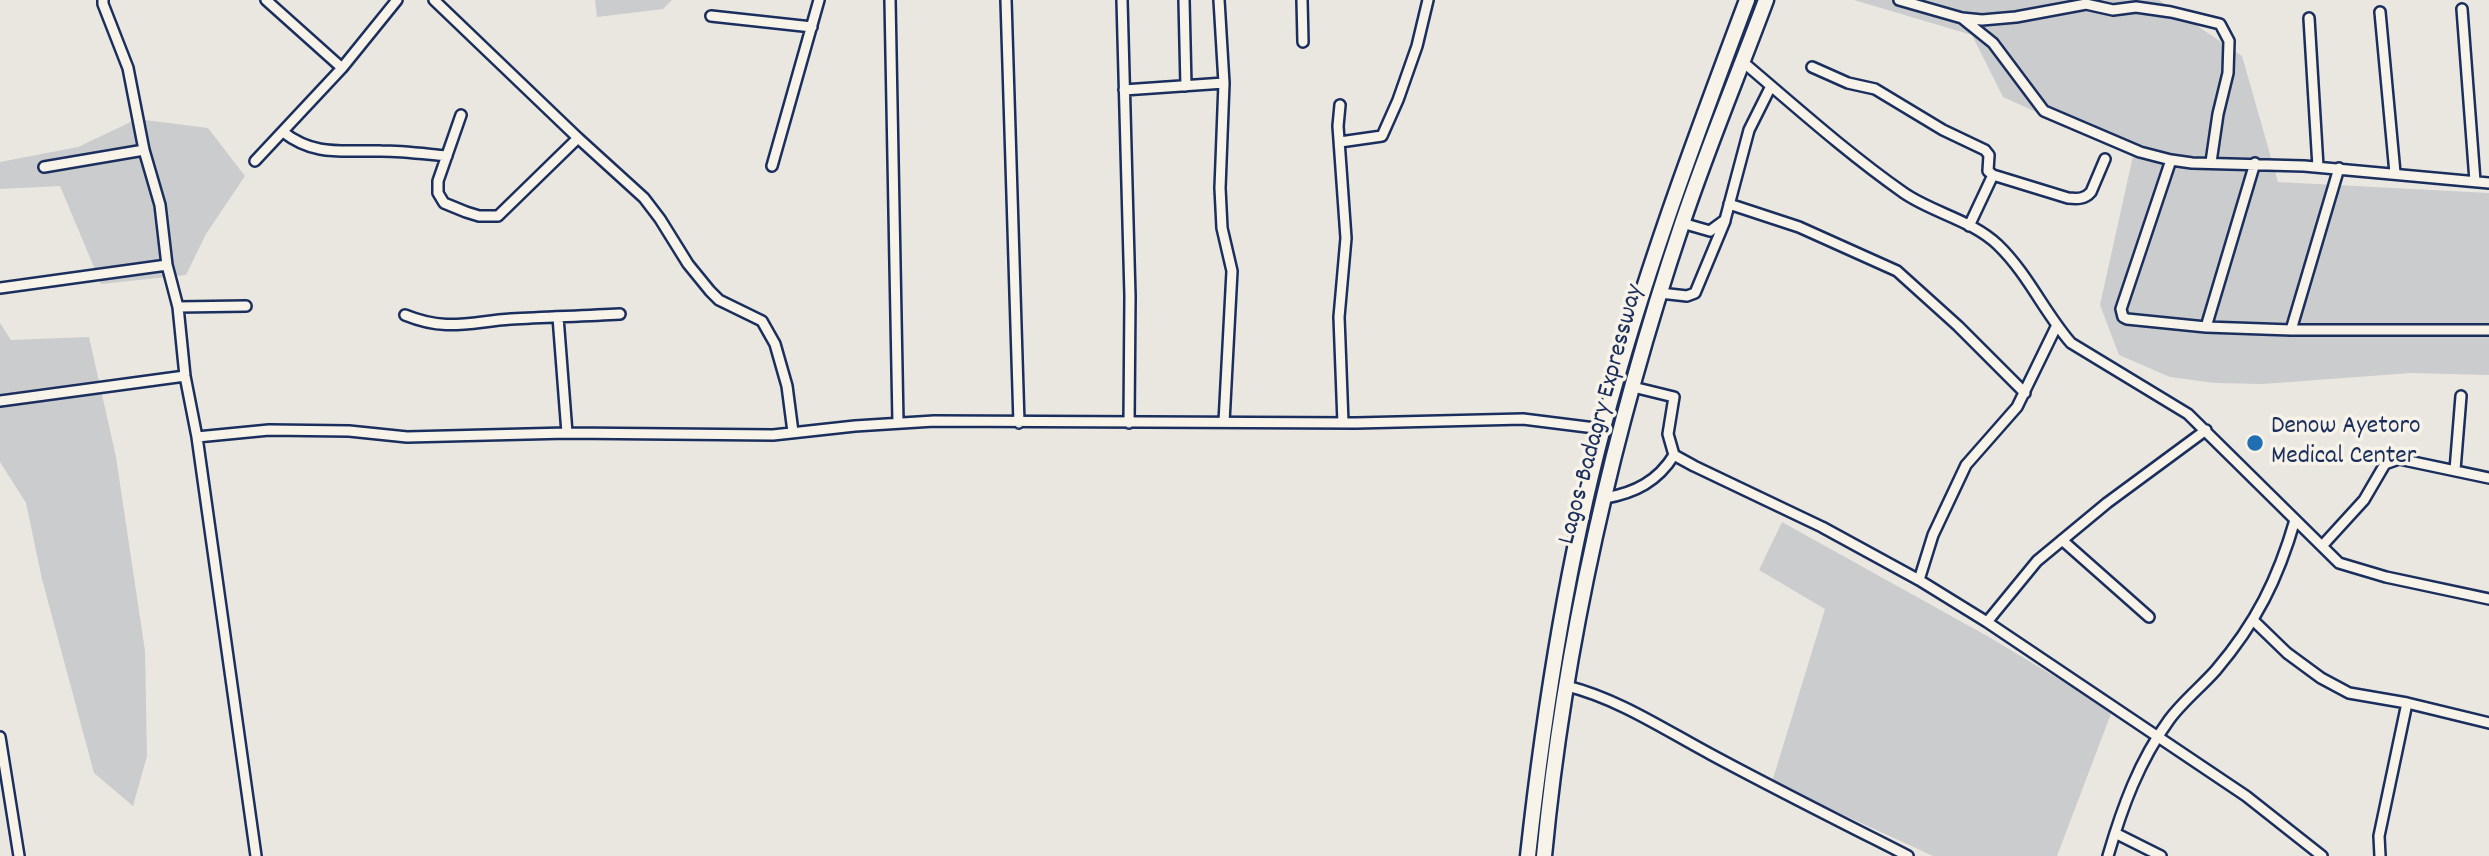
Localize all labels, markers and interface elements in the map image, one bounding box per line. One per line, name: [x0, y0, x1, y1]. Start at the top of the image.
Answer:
street label: Lagos-Badagry Expressway: [1553, 282, 1653, 548]
place label: Denow Ayetoro Medical Center: [2271, 412, 2421, 474]
marker: Denow Ayetoro Medical Center: [2245, 433, 2265, 453]

